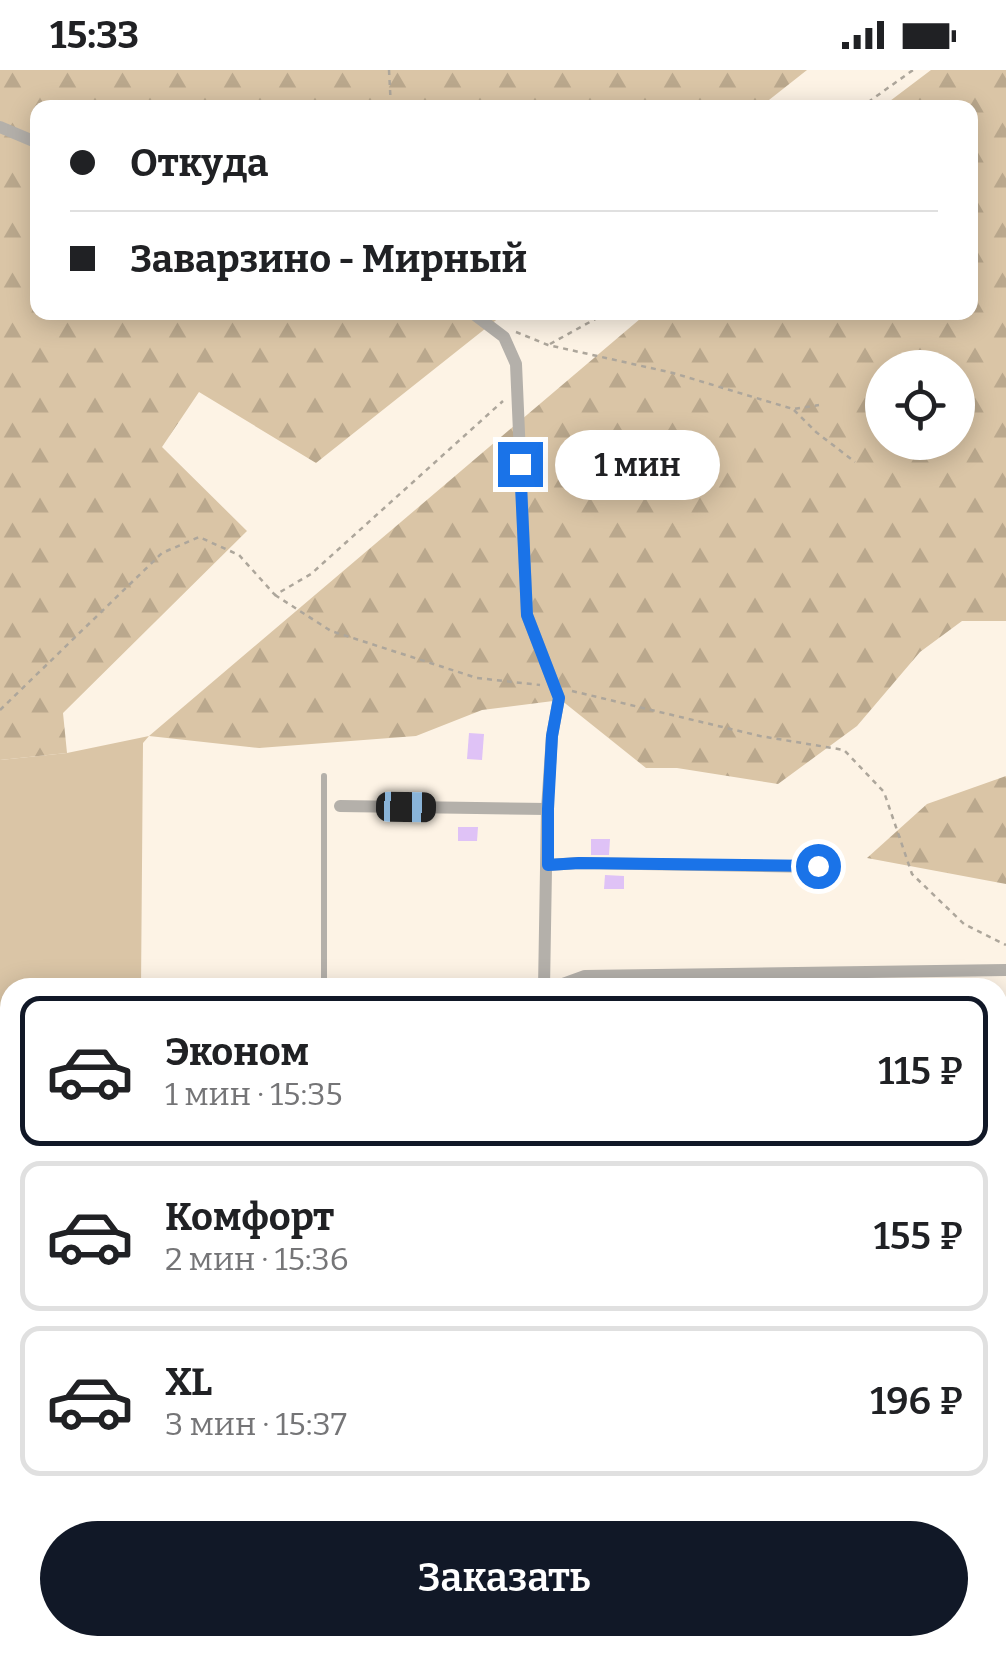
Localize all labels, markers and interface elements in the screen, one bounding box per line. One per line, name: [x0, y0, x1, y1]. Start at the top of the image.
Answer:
text: 15:33: [50, 12, 139, 58]
text: Откуда: [130, 140, 268, 186]
text: Заварзино - Мирный: [130, 236, 527, 282]
map controls: [865, 350, 975, 460]
button: locate: [865, 350, 975, 460]
callout: 1 мин: [555, 429, 720, 499]
route end: [498, 442, 543, 487]
text: 1 мин: [594, 446, 681, 484]
car: [376, 791, 436, 823]
route start: [796, 844, 841, 889]
icon: car: [45, 1026, 135, 1116]
text: Эконом: [165, 1029, 309, 1075]
text: 115 ₽: [878, 1048, 963, 1094]
text: 1 мин · 15:35: [165, 1075, 343, 1113]
icon: car: [45, 1191, 135, 1281]
text: Комфорт: [165, 1194, 334, 1240]
text: 155 ₽: [874, 1213, 963, 1259]
text: 2 мин · 15:36: [165, 1240, 349, 1278]
icon: car: [45, 1356, 135, 1446]
text: XL: [165, 1359, 212, 1405]
text: 196 ₽: [870, 1378, 963, 1424]
text: 3 мин · 15:37: [165, 1405, 347, 1443]
button: Заказать: [40, 1521, 968, 1636]

